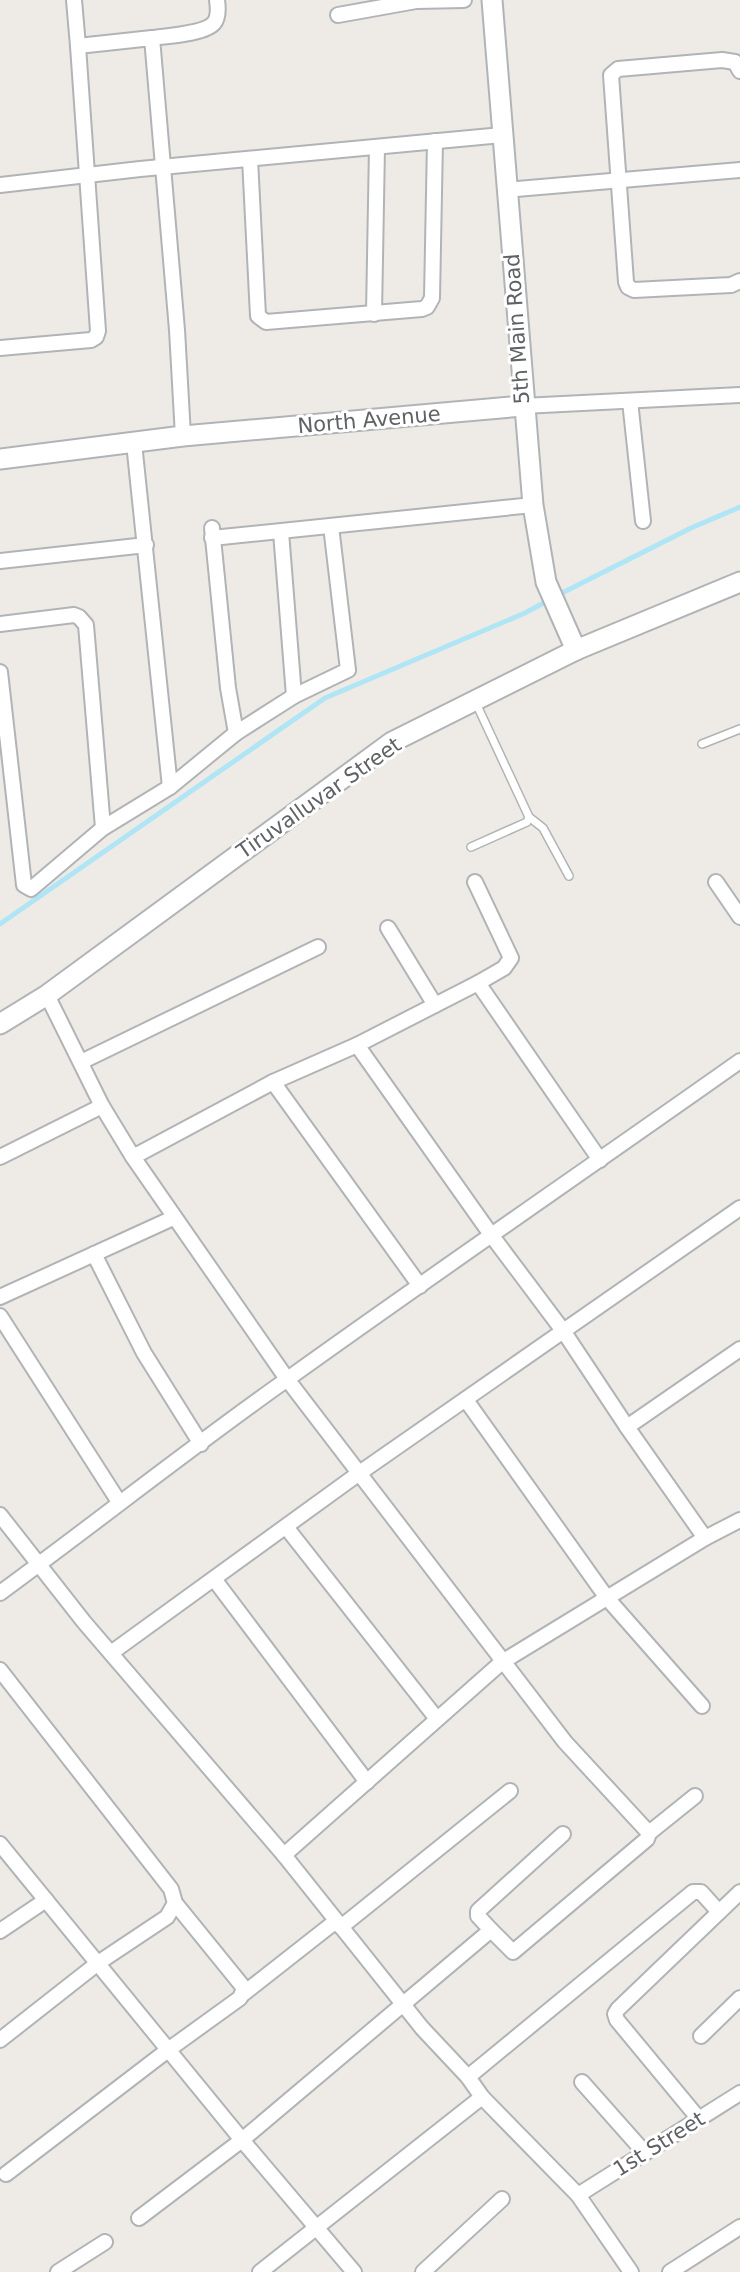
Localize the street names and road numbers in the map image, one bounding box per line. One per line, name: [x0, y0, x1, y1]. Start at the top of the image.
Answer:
street label: 5th Main Road: [500, 253, 534, 405]
street label: North Avenue: [297, 402, 441, 438]
street label: Tiruvalluvar Street: [232, 732, 406, 864]
street label: 1st Street: [609, 2107, 709, 2181]

